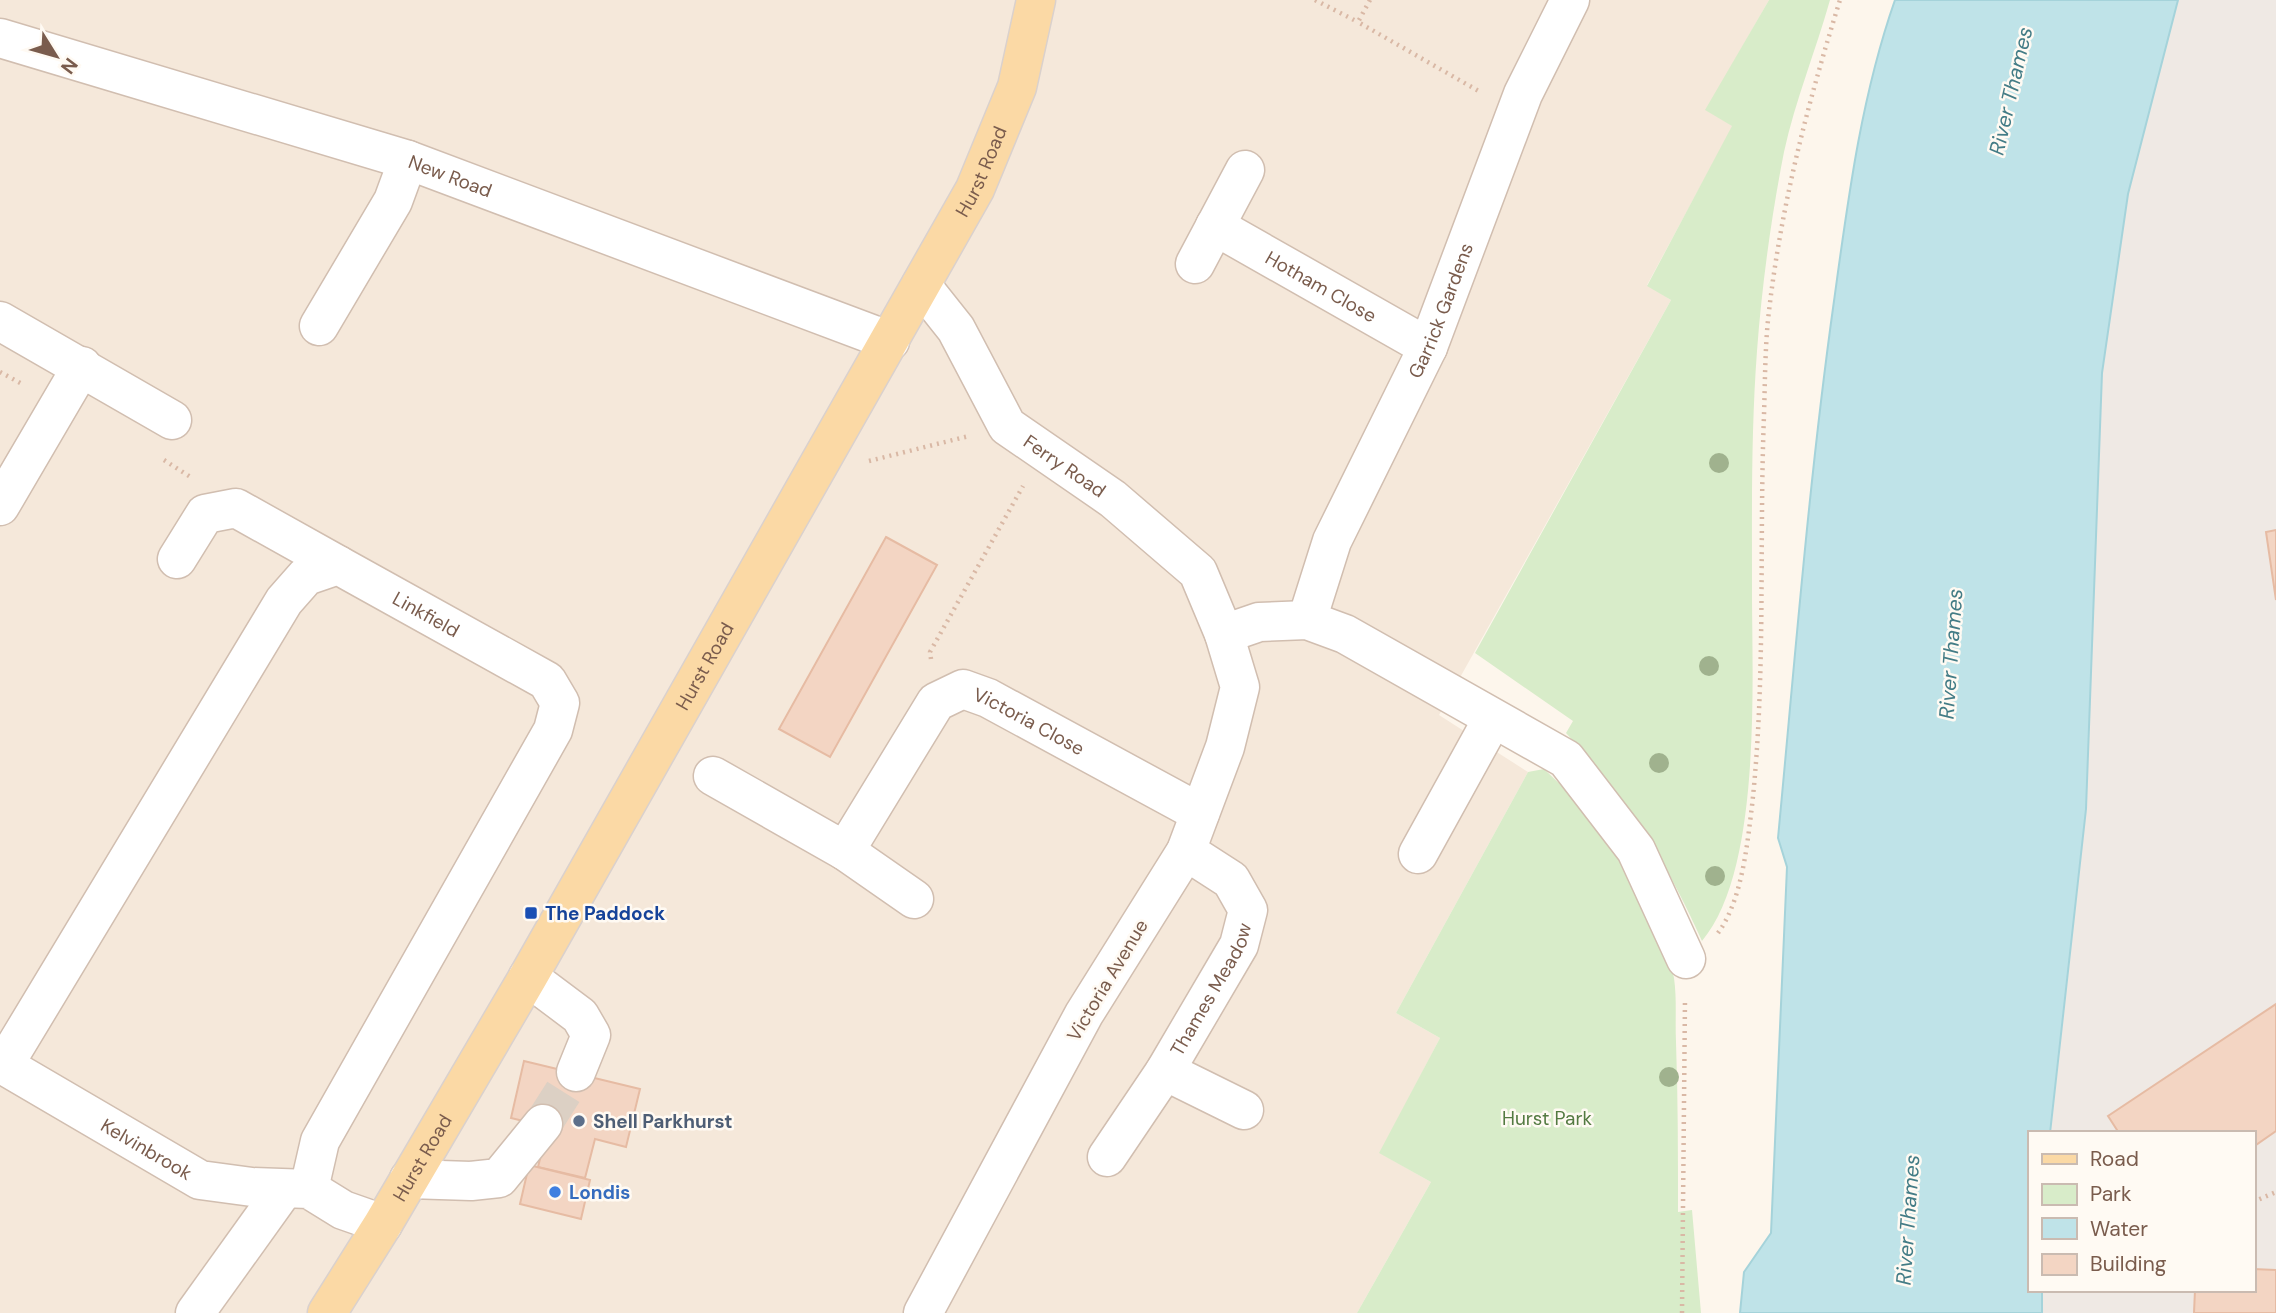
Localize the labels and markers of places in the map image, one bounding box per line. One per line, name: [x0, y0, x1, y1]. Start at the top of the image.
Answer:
place label: The Paddock: [545, 901, 665, 926]
marker: The Paddock: [523, 905, 539, 921]
place label: Shell Parkhurst: [593, 1109, 732, 1134]
marker: Shell Parkhurst: [571, 1113, 587, 1129]
place label: Londis: [569, 1180, 630, 1205]
marker: Londis: [547, 1184, 563, 1200]

